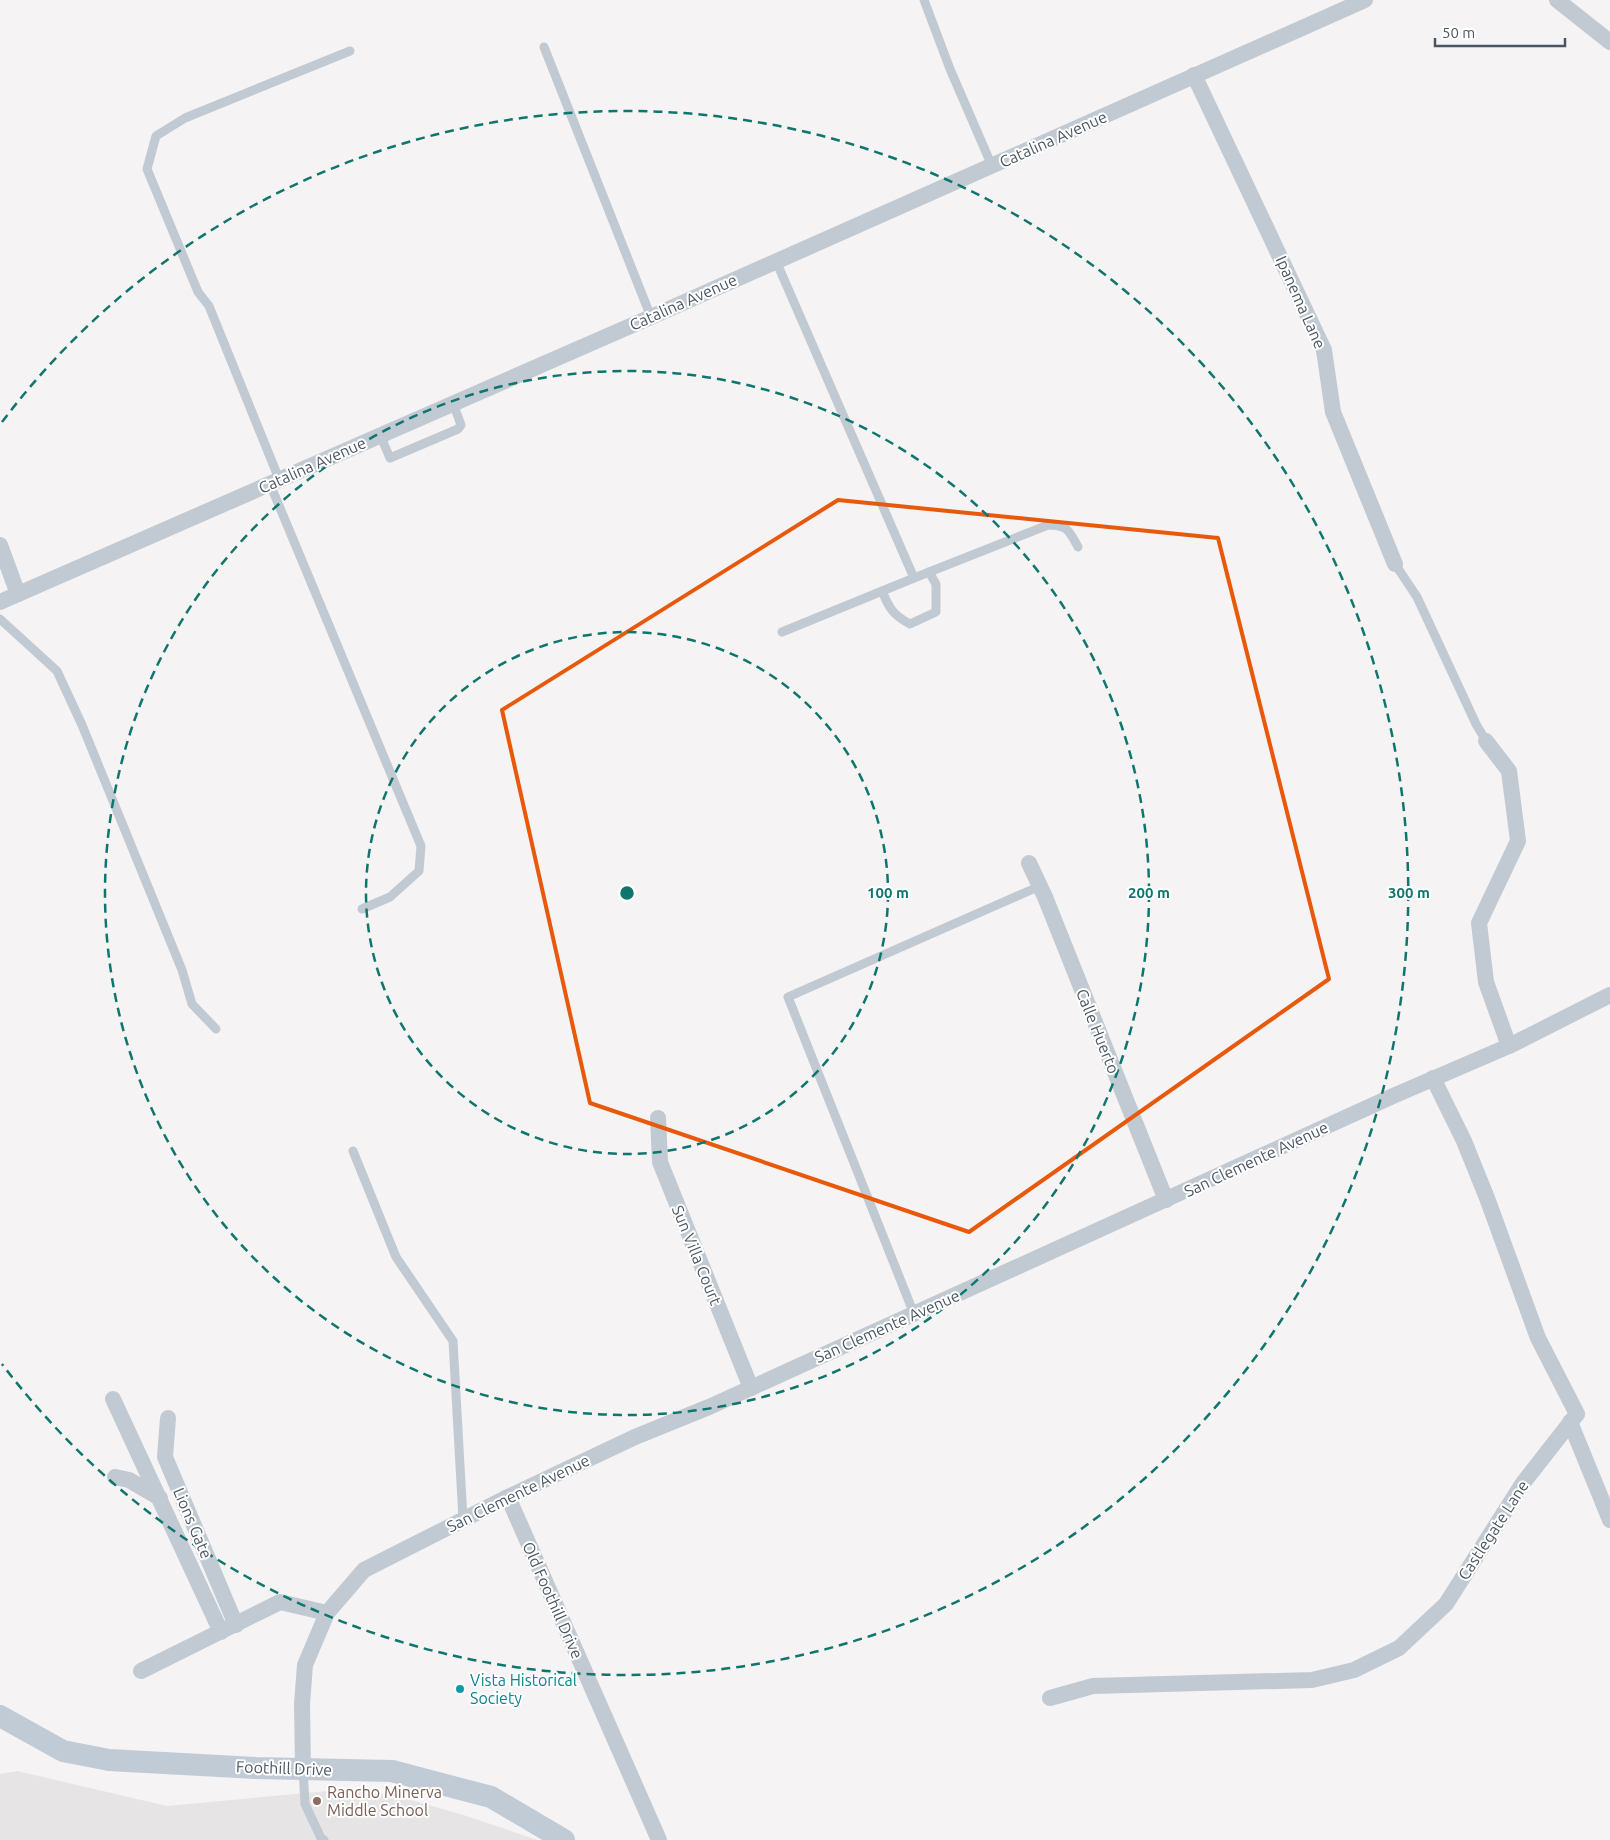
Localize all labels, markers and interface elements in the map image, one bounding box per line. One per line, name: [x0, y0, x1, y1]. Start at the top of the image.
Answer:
scale bar: [1435, 15, 1565, 47]
text: 50 m: [1442, 24, 1475, 41]
street label: Catalina Avenue: [997, 107, 1109, 171]
street label: Ipanema Lane: [1273, 253, 1329, 351]
street label: Catalina Avenue: [627, 270, 739, 334]
street label: Catalina Avenue: [256, 433, 368, 497]
centre of rings: [618, 884, 636, 902]
text: 100 m: [867, 884, 909, 901]
text: 200 m: [1128, 884, 1170, 901]
text: 300 m: [1388, 884, 1430, 901]
street label: Calle Huerto: [1073, 986, 1123, 1076]
street label: San Clemente Avenue: [1181, 1118, 1331, 1200]
street label: Sun Villa Court: [669, 1203, 725, 1308]
street label: San Clemente Avenue: [812, 1286, 962, 1366]
street label: San Clemente Avenue: [444, 1451, 592, 1535]
street label: Castlegate Lane: [1454, 1477, 1532, 1583]
street label: Lions Gate: [170, 1485, 216, 1561]
street label: Old Foothill Drive: [519, 1539, 587, 1661]
place label: Vista Historical Society: [470, 1671, 577, 1707]
marker: Vista Historical Society: [454, 1683, 466, 1695]
street label: Foothill Drive: [236, 1757, 332, 1779]
place label: Rancho Minerva Middle School: [327, 1783, 442, 1819]
marker: Rancho Minerva Middle School: [311, 1795, 323, 1807]

